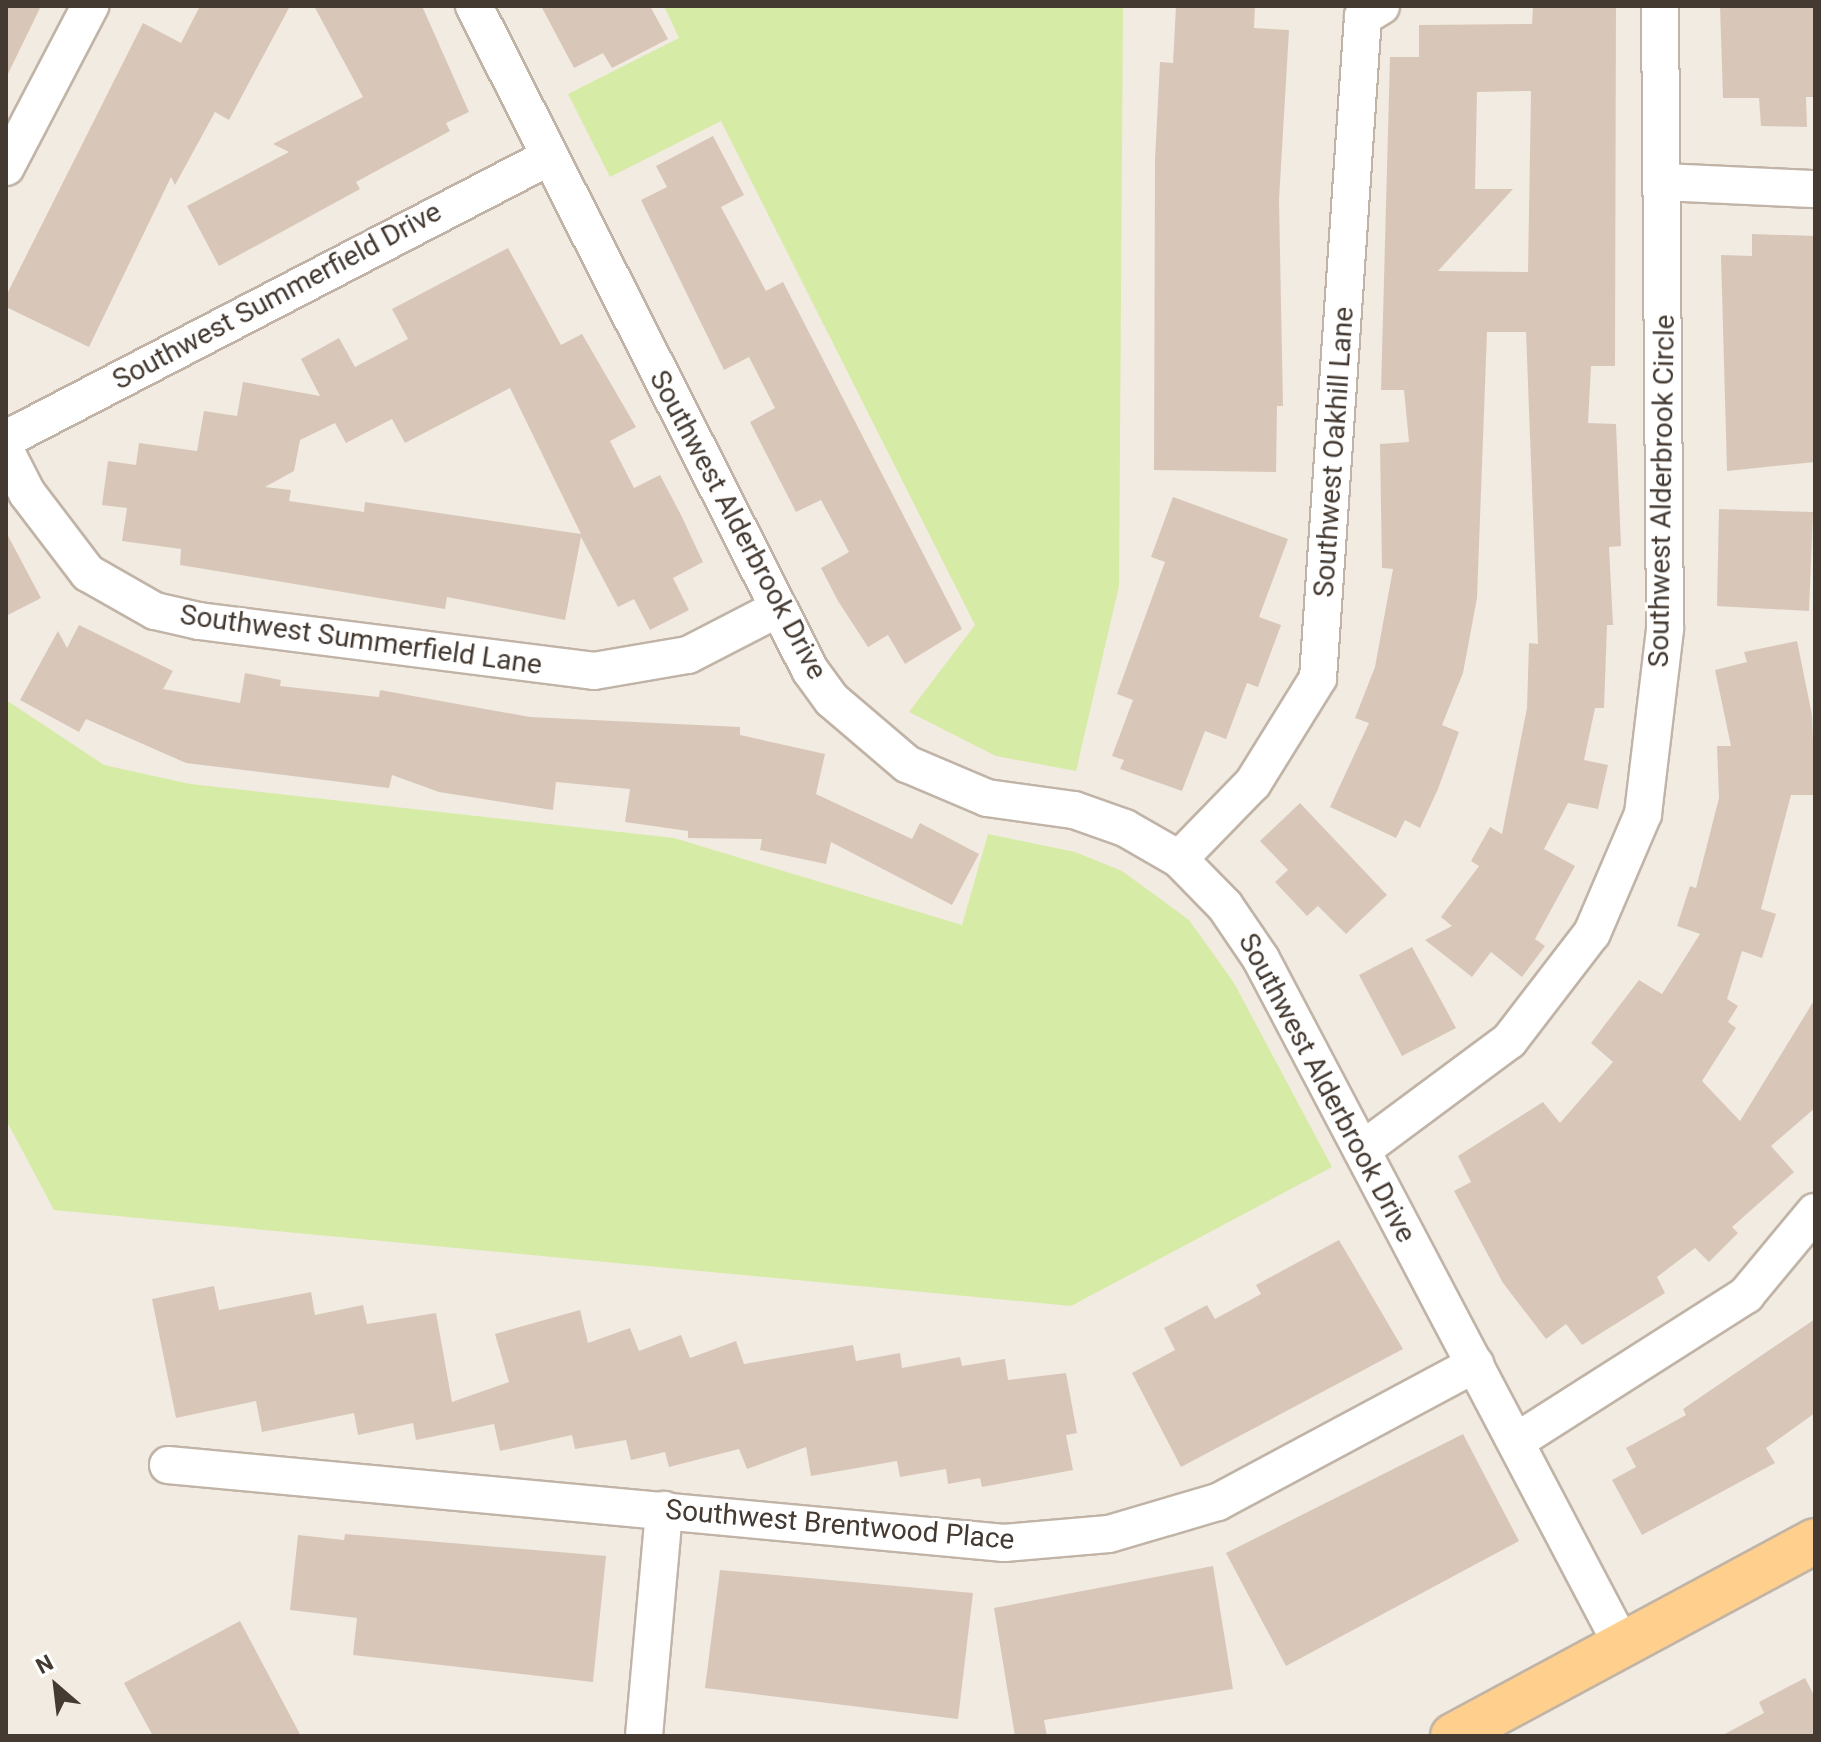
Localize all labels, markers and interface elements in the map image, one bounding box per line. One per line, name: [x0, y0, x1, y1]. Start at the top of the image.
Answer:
street label: Southwest Summerfield Drive: [107, 195, 447, 397]
street label: Southwest Oakhill Lane: [1307, 306, 1361, 598]
street label: Southwest Alderbrook Circle: [1642, 314, 1682, 668]
street label: Southwest Alderbrook Drive: [642, 365, 834, 685]
street label: Southwest Summerfield Lane: [178, 598, 544, 682]
street label: Southwest Alderbrook Drive: [1231, 928, 1423, 1248]
street label: Southwest Brentwood Place: [664, 1493, 1016, 1557]
north arrow: [16, 1646, 96, 1726]
text: N: [32, 1650, 57, 1679]

